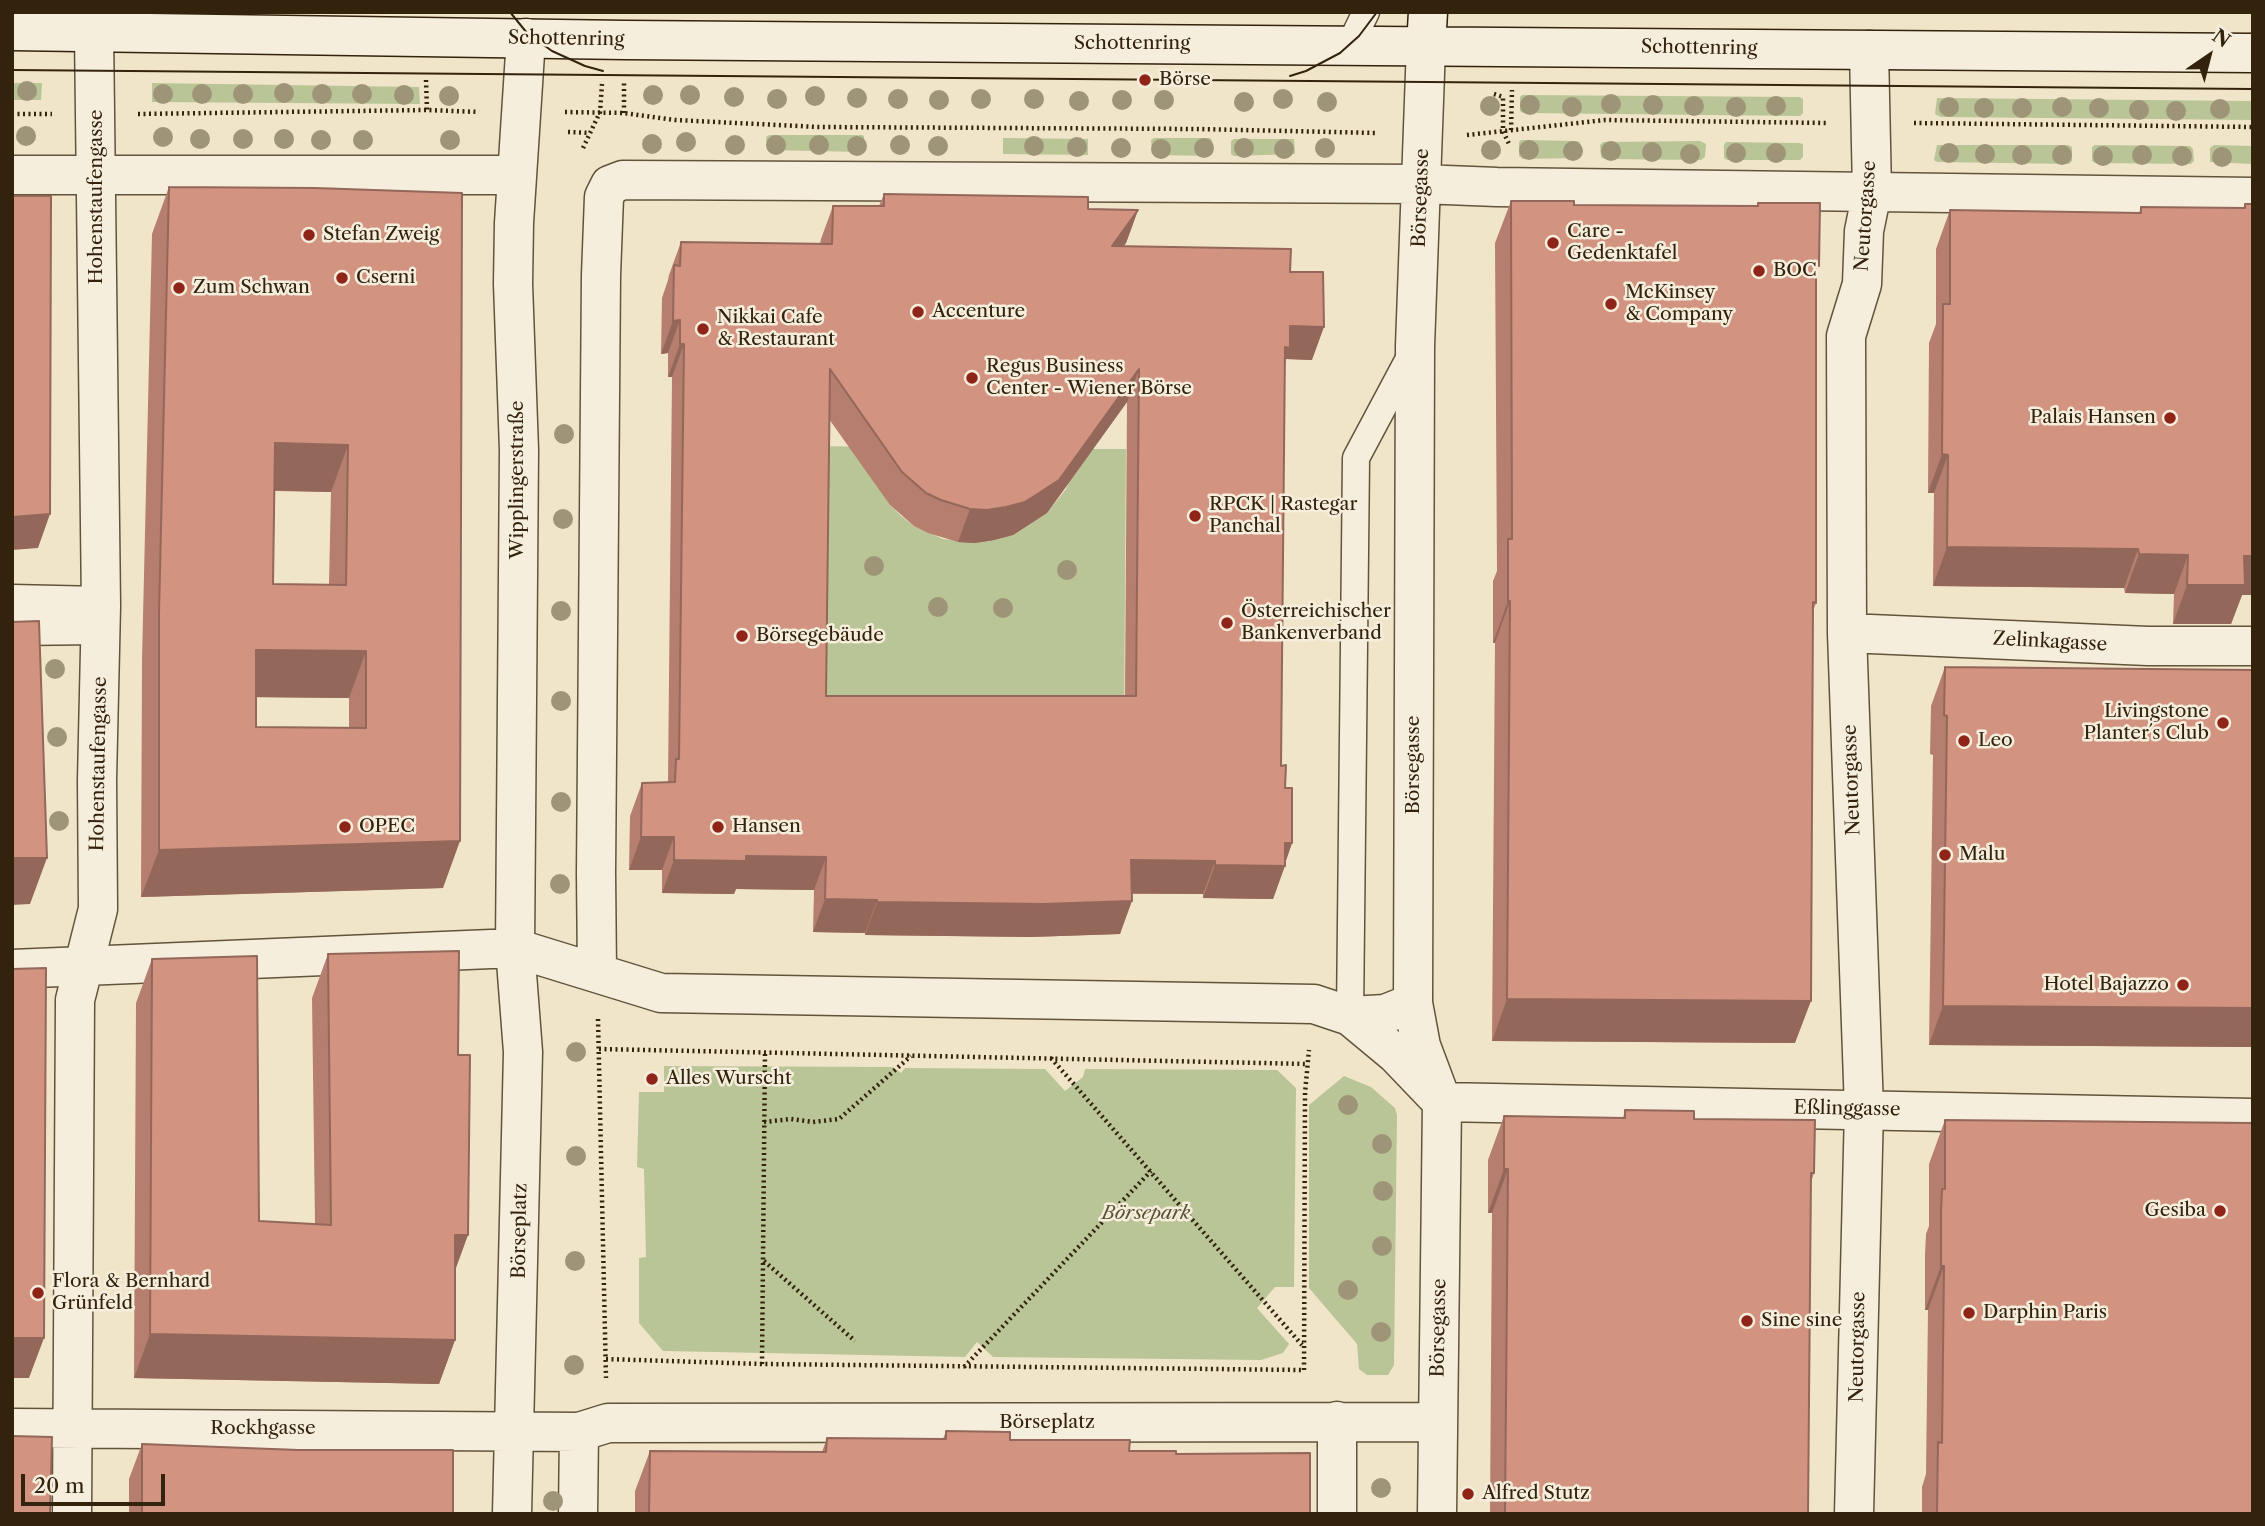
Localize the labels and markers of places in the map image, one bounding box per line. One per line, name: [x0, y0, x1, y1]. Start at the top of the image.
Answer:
place label: Börse: [1159, 69, 1211, 91]
marker: Börse: [1137, 72, 1153, 88]
place label: Care - Gedenktafel: [1567, 221, 1677, 265]
place label: Stefan Zweig: [323, 224, 439, 246]
marker: Stefan Zweig: [301, 227, 317, 243]
marker: Care - Gedenktafel: [1545, 235, 1561, 251]
place label: BOC: [1773, 260, 1817, 282]
marker: BOC: [1751, 263, 1767, 279]
place label: Cserni: [356, 267, 415, 289]
marker: Cserni: [334, 270, 350, 286]
place label: Zum Schwan: [193, 277, 310, 299]
marker: Zum Schwan: [171, 280, 187, 296]
place label: McKinsey & Company: [1625, 282, 1733, 326]
marker: McKinsey & Company: [1603, 296, 1619, 312]
place label: Accenture: [932, 301, 1025, 323]
marker: Accenture: [910, 304, 926, 320]
place label: Nikkai Cafe & Restaurant: [717, 307, 835, 351]
marker: Nikkai Cafe & Restaurant: [695, 321, 711, 337]
place label: Regus Business Center - Wiener Börse: [986, 356, 1192, 400]
marker: Regus Business Center - Wiener Börse: [964, 370, 980, 386]
place label: Palais Hansen: [2030, 407, 2156, 429]
marker: Palais Hansen: [2162, 410, 2178, 426]
place label: RPCK | Rastegar Panchal: [1209, 494, 1358, 538]
marker: RPCK | Rastegar Panchal: [1187, 508, 1203, 524]
place label: Österreichischer Bankenverband: [1241, 601, 1391, 645]
marker: Österreichischer Bankenverband: [1219, 615, 1235, 631]
place label: Börsegebäude: [756, 625, 884, 647]
marker: Börsegebäude: [734, 628, 750, 644]
place label: Livingstone Planter´s Club: [2084, 701, 2209, 745]
marker: Livingstone Planter´s Club: [2215, 715, 2231, 731]
place label: Leo: [1978, 730, 2013, 752]
marker: Leo: [1956, 733, 1972, 749]
place label: OPEC: [359, 816, 415, 838]
place label: Hansen: [732, 816, 801, 838]
marker: OPEC: [337, 819, 353, 835]
marker: Hansen: [710, 819, 726, 835]
place label: Malu: [1959, 844, 2005, 866]
marker: Malu: [1937, 847, 1953, 863]
place label: Hotel Bajazzo: [2044, 974, 2169, 996]
marker: Hotel Bajazzo: [2175, 977, 2191, 993]
place label: Alles Wurscht: [666, 1068, 792, 1090]
marker: Alles Wurscht: [644, 1071, 660, 1087]
place label: Gesiba: [2145, 1200, 2206, 1222]
marker: Gesiba: [2212, 1203, 2228, 1219]
place label: Flora & Bernhard Grünfeld: [52, 1271, 210, 1315]
marker: Flora & Bernhard Grünfeld: [30, 1285, 46, 1301]
place label: Darphin Paris: [1983, 1302, 2107, 1324]
marker: Darphin Paris: [1961, 1305, 1977, 1321]
place label: Sine sine: [1761, 1310, 1842, 1332]
marker: Sine sine: [1739, 1313, 1755, 1329]
place label: Alfred Stutz: [1482, 1483, 1590, 1505]
marker: Alfred Stutz: [1460, 1486, 1476, 1502]

